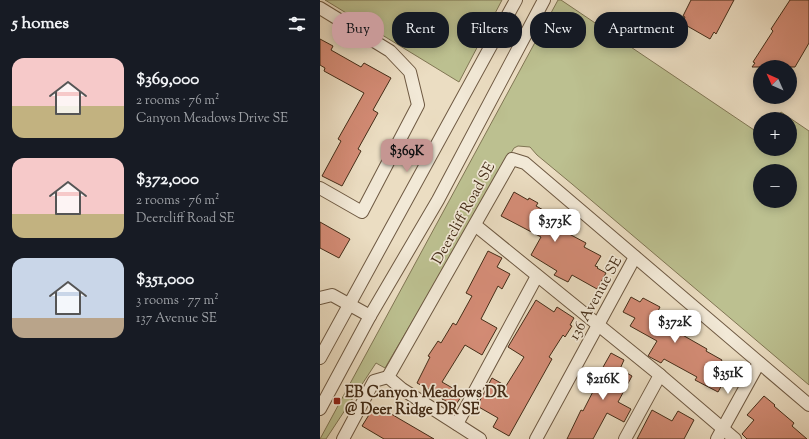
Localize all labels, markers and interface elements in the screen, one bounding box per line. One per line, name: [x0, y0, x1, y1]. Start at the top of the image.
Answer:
text: 5 homes: [12, 12, 69, 36]
chip: Buy: [332, 12, 384, 48]
chip: Rent: [392, 12, 449, 48]
chip: Filters: [457, 12, 522, 48]
chip: New: [530, 12, 586, 48]
chip: Apartment: [594, 12, 688, 48]
icon: filters: [286, 13, 308, 35]
north arrow: [753, 60, 797, 104]
map controls: [753, 60, 797, 208]
text: $369,000: [136, 68, 199, 92]
icon: home: [44, 74, 92, 122]
text: 2 rooms · 76 m²: [136, 92, 220, 110]
text: Canyon Meadows Drive SE: [136, 110, 288, 128]
button: +: [753, 112, 797, 156]
pin: $369K: [379, 139, 435, 173]
text: $369K: [390, 143, 424, 161]
street label: Deercliff Road SE: [428, 159, 501, 269]
button: −: [753, 164, 797, 208]
text: $372,000: [136, 168, 199, 192]
icon: home: [44, 174, 92, 222]
text: 2 rooms · 76 m²: [136, 192, 220, 210]
pin: $373K: [527, 209, 583, 243]
text: Deercliff Road SE: [136, 210, 235, 228]
text: $373K: [538, 213, 572, 231]
street label: 136 Avenue SE: [565, 253, 628, 344]
text: $351,000: [136, 268, 194, 292]
icon: home: [44, 274, 92, 322]
text: 3 rooms · 77 m²: [136, 292, 219, 310]
text: 137 Avenue SE: [136, 310, 217, 328]
pin: $372K: [647, 310, 703, 344]
text: $372K: [658, 314, 692, 332]
pin: $351K: [700, 361, 756, 395]
text: $351K: [713, 365, 743, 383]
pin: $216K: [575, 367, 631, 401]
text: $216K: [586, 371, 620, 389]
place label: EB Canyon Meadows DR @ Deer Ridge DR SE: [345, 383, 508, 421]
marker: EB Canyon Meadows DR @ Deer Ridge DR SE: [332, 396, 342, 406]

